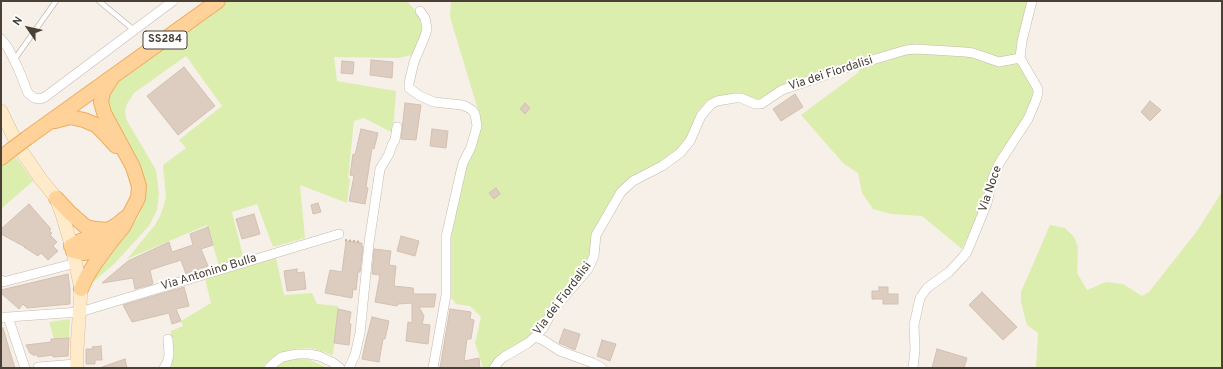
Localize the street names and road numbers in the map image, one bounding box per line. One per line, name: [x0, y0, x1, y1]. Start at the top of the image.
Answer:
road number: SS284: [143, 31, 187, 49]
street label: Via dei Fiordalisi: [787, 54, 875, 94]
street label: Via Noce: [976, 164, 1006, 214]
street label: Via Antonino Bulla: [159, 252, 259, 294]
street label: Via dei Fiordalisi: [531, 260, 595, 338]

